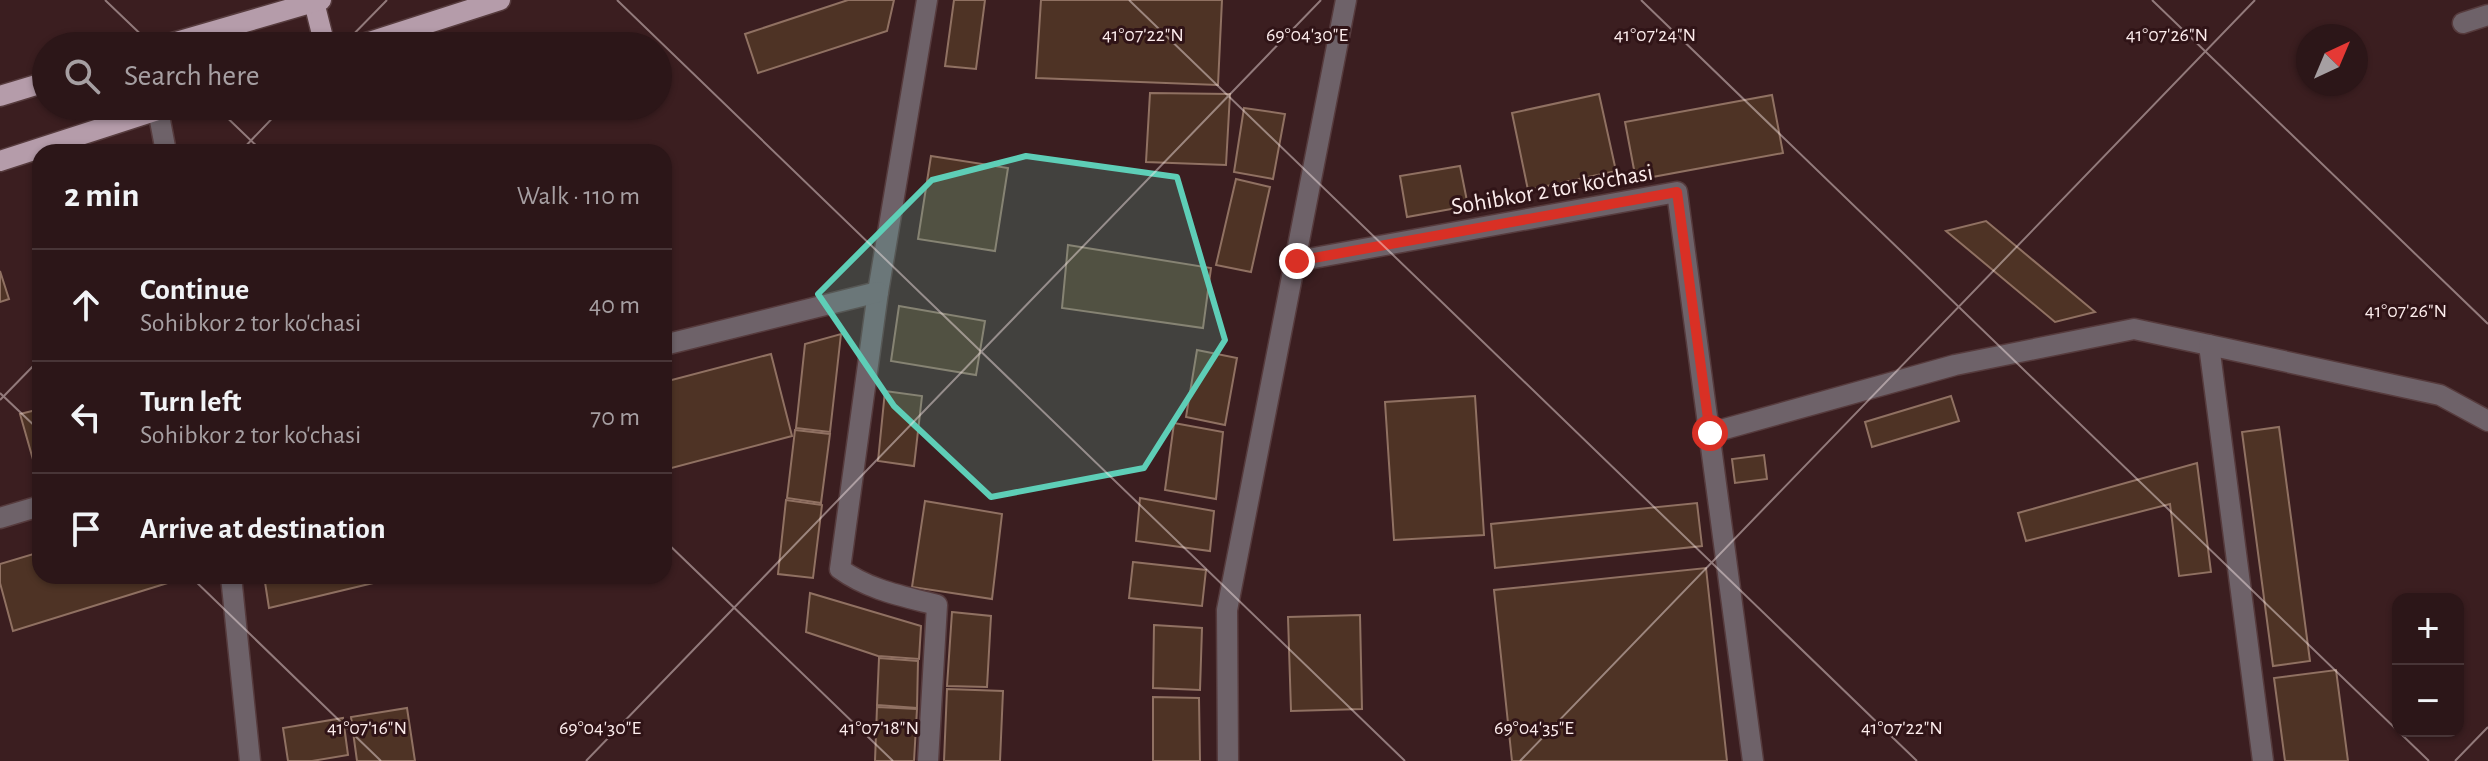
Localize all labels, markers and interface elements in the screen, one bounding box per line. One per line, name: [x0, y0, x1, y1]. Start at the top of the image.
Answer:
north arrow: [2296, 24, 2368, 96]
text: 41°07'22"N: [1102, 25, 1184, 45]
text: 69°04'30"E: [1266, 25, 1348, 45]
text: 41°07'24"N: [1614, 25, 1696, 45]
text: 41°07'26"N: [2126, 25, 2208, 45]
search box: [32, 32, 672, 120]
icon: search: [60, 54, 104, 98]
text: Search here: [124, 61, 260, 91]
street label: Sohibkor 2 tor ko'chasi: [1450, 160, 1655, 220]
text: 2 min: [64, 179, 139, 213]
text: Walk · 110 m: [517, 183, 640, 209]
route end: [1279, 243, 1315, 279]
text: Continue: [140, 275, 249, 305]
icon: ahead: [64, 283, 108, 327]
text: 40 m: [589, 292, 640, 318]
text: 41°07'26"N: [2365, 301, 2447, 321]
text: Sohibkor 2 tor ko'chasi: [140, 310, 361, 336]
text: Turn left: [140, 387, 241, 417]
icon: left: [64, 395, 108, 439]
text: 70 m: [590, 404, 640, 430]
route start: [1692, 415, 1728, 451]
text: Sohibkor 2 tor ko'chasi: [140, 422, 361, 448]
icon: arrive: [64, 507, 108, 551]
text: Arrive at destination: [140, 514, 386, 544]
map controls: [2392, 593, 2464, 737]
button: +: [2392, 593, 2464, 665]
button: −: [2392, 665, 2464, 737]
text: 41°07'16"N: [327, 718, 407, 738]
text: 69°04'30"E: [559, 718, 641, 738]
text: 41°07'18"N: [839, 718, 919, 738]
text: 69°04'35"E: [1494, 718, 1574, 738]
text: 41°07'22"N: [1861, 718, 1943, 738]

